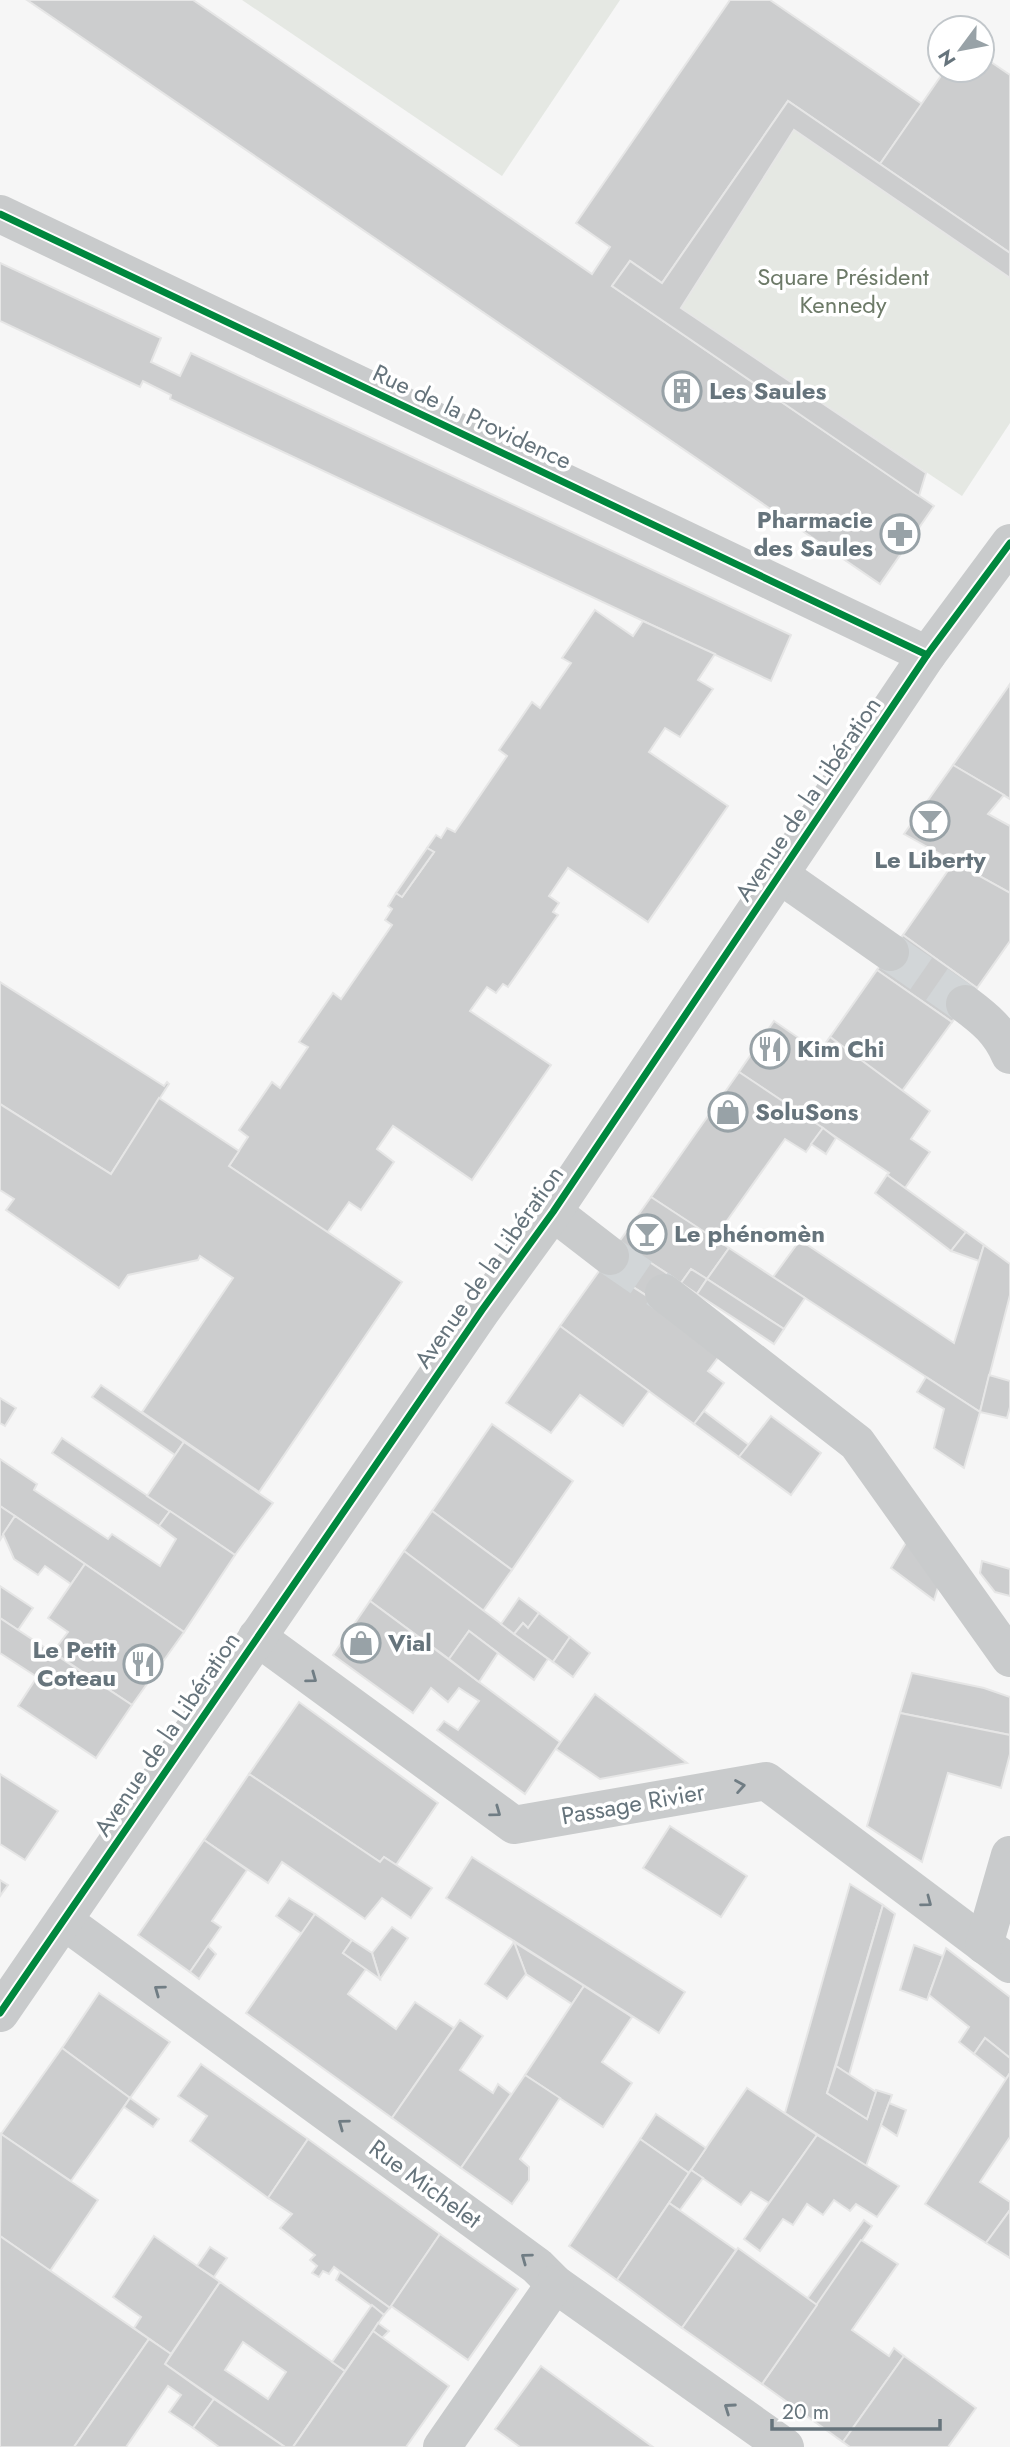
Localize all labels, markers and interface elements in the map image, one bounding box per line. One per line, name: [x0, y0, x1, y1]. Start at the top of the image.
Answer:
north arrow: [926, 14, 996, 84]
text: N: [932, 44, 962, 71]
park label: Square Président Kennedy: [757, 259, 929, 322]
street label: Rue de la Providence: [367, 355, 577, 478]
building icon: Les Saules: [661, 370, 703, 412]
place label: Les Saules: [709, 373, 827, 408]
place label: Pharmacie des Saules: [753, 502, 873, 565]
pharmacy icon: Pharmacie des Saules: [879, 513, 921, 555]
street label: Avenue de la Libération: [726, 689, 889, 908]
bar icon: Le Liberty: [909, 800, 951, 842]
place label: Le Liberty: [874, 842, 986, 877]
restaurant icon: Kim Chi: [749, 1028, 791, 1070]
place label: Kim Chi: [797, 1031, 884, 1066]
shop icon: SoluSons: [707, 1091, 749, 1133]
place label: SoluSons: [755, 1094, 858, 1129]
street label: Avenue de la Libération: [405, 1158, 572, 1375]
bar icon: Le phénomèn: [626, 1213, 668, 1255]
place label: Le phénomèn: [674, 1216, 825, 1251]
shop icon: Vial: [340, 1622, 382, 1664]
street label: Avenue de la Libération: [85, 1624, 248, 1843]
place label: Vial: [387, 1625, 432, 1660]
place label: Le Petit Coteau: [33, 1632, 116, 1695]
restaurant icon: Le Petit Coteau: [122, 1643, 164, 1685]
one-way arrow: [304, 1670, 316, 1682]
street label: Passage Rivier: [558, 1774, 708, 1833]
one-way arrow: [734, 1779, 746, 1794]
one-way arrow: [488, 1803, 501, 1816]
one-way arrow: [919, 1894, 932, 1906]
one-way arrow: [154, 1986, 167, 1998]
one-way arrow: [338, 2120, 350, 2132]
street label: Rue Michelet: [362, 2131, 489, 2236]
one-way arrow: [521, 2254, 534, 2267]
scale bar: [772, 2388, 940, 2432]
text: 20 m: [782, 2397, 829, 2427]
one-way arrow: [724, 2403, 737, 2416]

